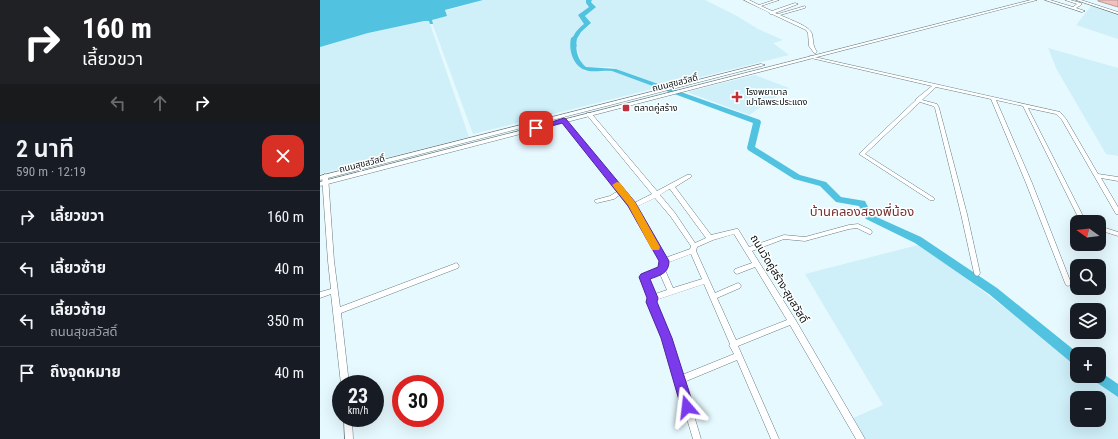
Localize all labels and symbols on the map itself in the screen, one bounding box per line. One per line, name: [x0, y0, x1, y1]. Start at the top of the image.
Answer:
street label: ถนนสุขสวัสดิ์: [651, 72, 699, 94]
place label: โรงพยาบาล เปาโลพระประแดง: [746, 87, 808, 107]
marker: โรงพยาบาล เปาโลพระประแดง: [731, 91, 743, 103]
marker: ตลาดคู่สร้าง: [621, 103, 631, 113]
place label: ตลาดคู่สร้าง: [634, 103, 678, 114]
pin: [519, 111, 553, 145]
street label: ถนนสุขสวัสดิ์: [338, 153, 386, 175]
district label: บ้านคลองสองพี่น้อง: [810, 202, 914, 219]
north arrow: [1070, 215, 1106, 251]
street label: ถนนวัดคู่สร้าง-สุขสวัสดิ์: [747, 232, 811, 326]
speed limit sign: 30: [392, 375, 444, 427]
position arrow: [666, 386, 708, 428]

